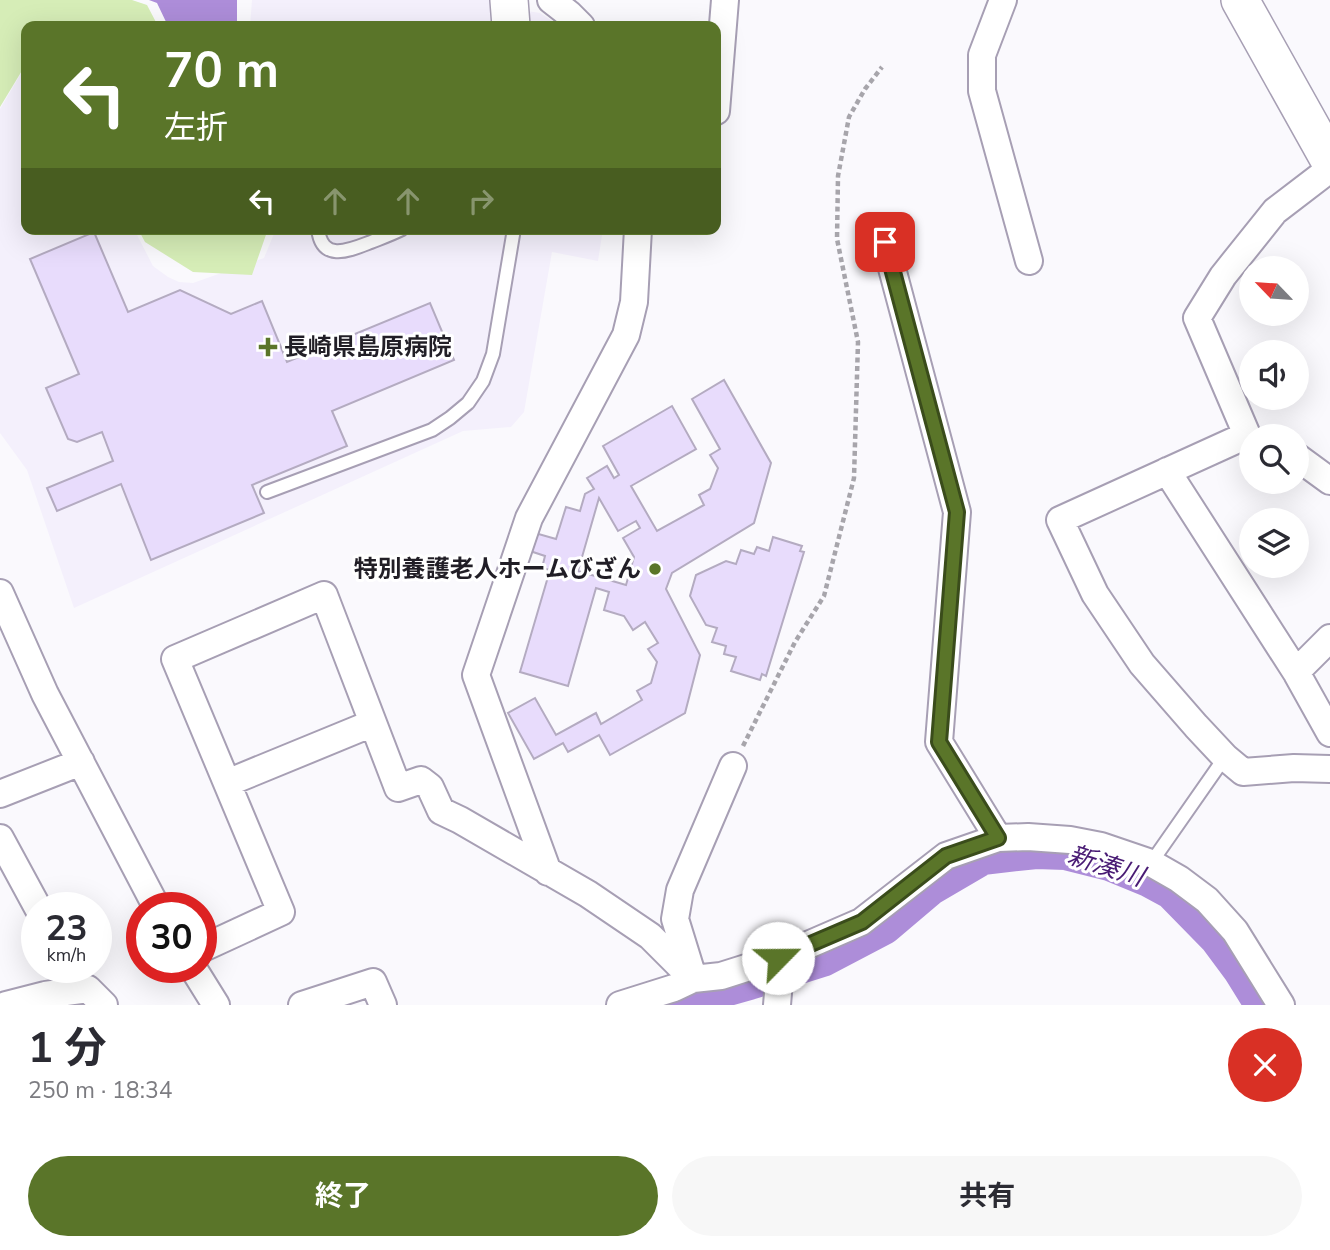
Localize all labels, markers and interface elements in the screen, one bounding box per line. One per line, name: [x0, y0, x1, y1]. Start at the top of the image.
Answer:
text: 70 m: [164, 37, 279, 104]
icon: left: [49, 49, 140, 140]
text: 左折: [164, 106, 228, 149]
icon: left: [243, 182, 281, 220]
icon: ahead: [316, 182, 354, 220]
icon: ahead: [389, 182, 427, 220]
icon: right: [462, 182, 500, 220]
pin: [855, 212, 915, 272]
icon: arrive: [866, 223, 904, 261]
north arrow: [1239, 256, 1309, 326]
map controls: [1239, 256, 1309, 578]
place label: 長崎県島原病院: [284, 331, 452, 363]
marker: 長崎県島原病院: [258, 337, 278, 357]
button: sound: [1239, 340, 1309, 410]
button: search: [1239, 424, 1309, 494]
button: layers: [1239, 508, 1309, 578]
place label: 特別養護老人ホームびざん: [354, 553, 641, 585]
marker: 特別養護老人ホームびざん: [647, 561, 663, 577]
water label: 新湊川: [1063, 837, 1151, 896]
speed limit sign: 30: [126, 892, 217, 983]
text: 23: [45, 905, 88, 952]
position arrow: [741, 921, 815, 995]
text: km/h: [47, 943, 86, 967]
text: 1 分: [28, 1020, 107, 1077]
button: close: [1228, 1028, 1302, 1102]
text: 250 m · 18:34: [28, 1075, 173, 1106]
button: 終了: [28, 1156, 658, 1236]
button: 共有: [672, 1156, 1302, 1236]

